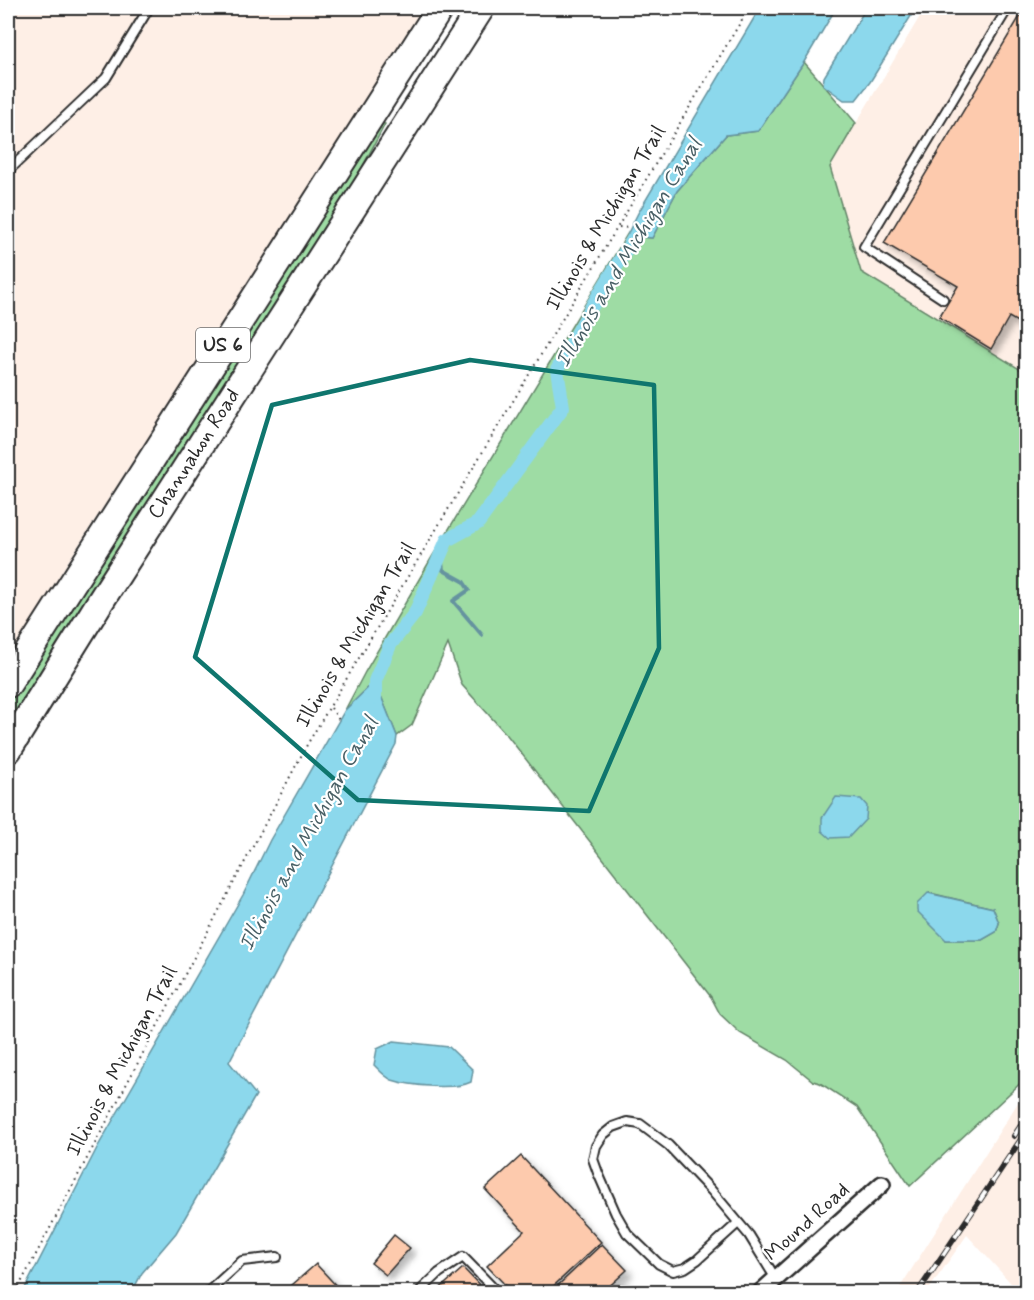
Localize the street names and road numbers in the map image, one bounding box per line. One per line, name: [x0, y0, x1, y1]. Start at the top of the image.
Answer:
street label: Illinois & Michigan Trail: [539, 120, 673, 316]
road number: US 6: [196, 328, 250, 362]
street label: Channahon Road: [141, 383, 247, 525]
street label: Illinois & Michigan Trail: [289, 537, 423, 733]
street label: Illinois & Michigan Trail: [60, 961, 184, 1161]
street label: Mound Road: [758, 1176, 856, 1268]

